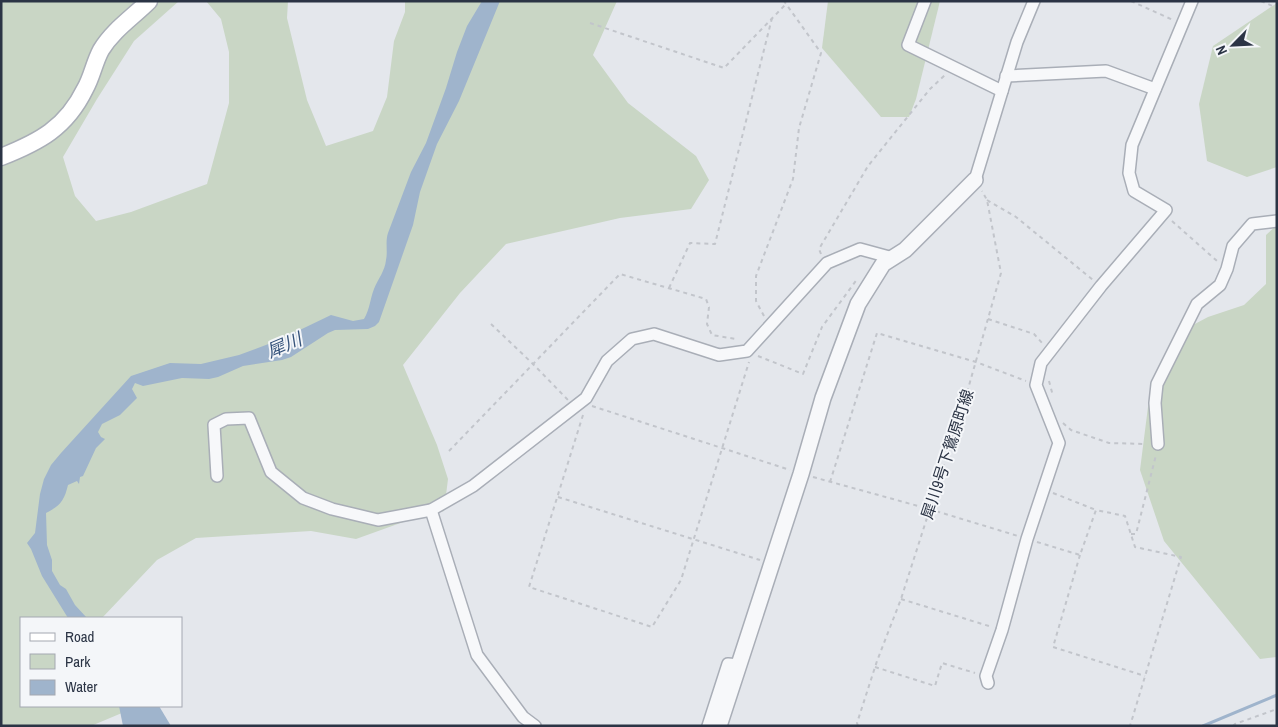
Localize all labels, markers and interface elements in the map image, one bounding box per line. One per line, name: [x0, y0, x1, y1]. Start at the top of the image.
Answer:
north arrow: [1208, 20, 1258, 70]
text: N: [1211, 43, 1231, 58]
water label: 犀川: [263, 326, 307, 364]
street label: 犀川9号下鴛原町線: [916, 386, 978, 522]
legend: [20, 617, 182, 707]
text: Road: [65, 626, 94, 647]
text: Park: [65, 651, 91, 672]
text: Water: [65, 676, 97, 697]

